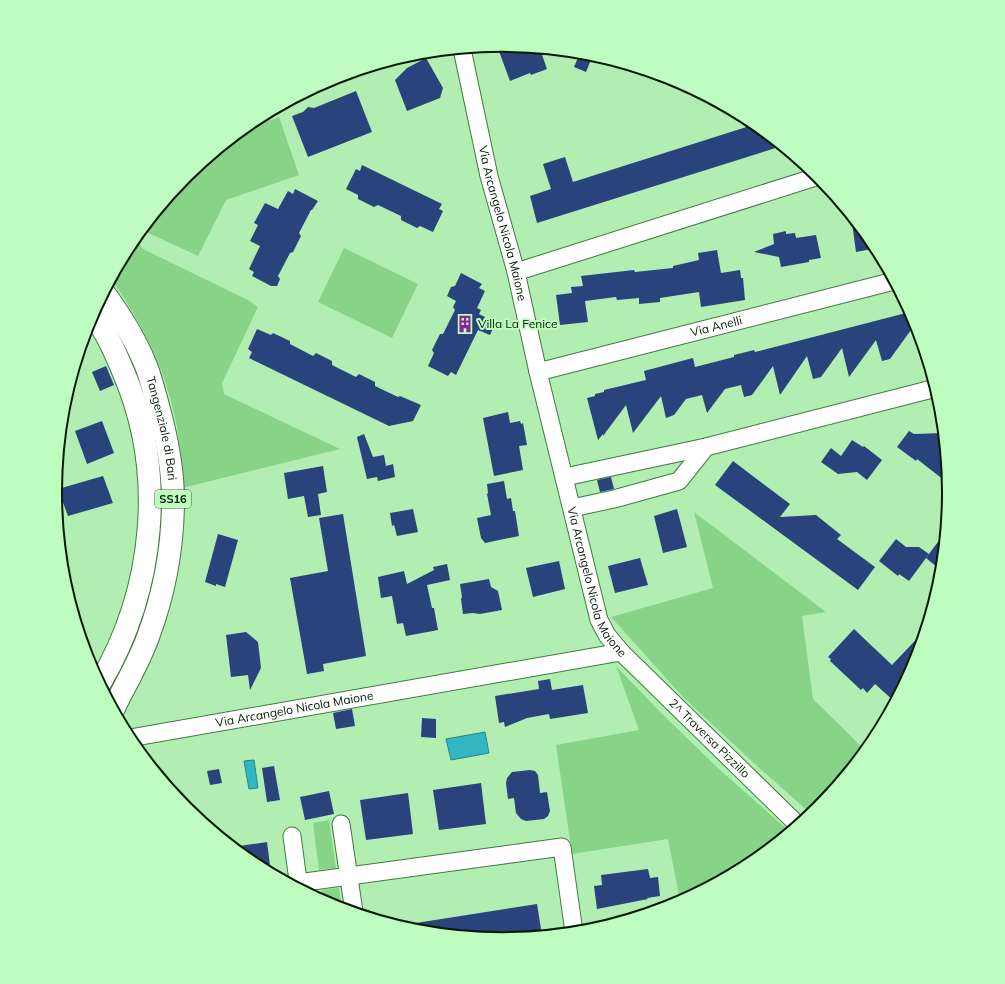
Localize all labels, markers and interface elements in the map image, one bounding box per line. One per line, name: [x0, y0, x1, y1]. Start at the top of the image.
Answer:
street label: Via Arcangelo Nicola Maione: [476, 144, 530, 302]
street label: Via Anelli: [689, 312, 744, 340]
building icon: Villa La Fenice: [455, 314, 475, 334]
place label: Villa La Fenice: [478, 316, 557, 331]
street label: Tangenziale di Bari: [143, 375, 180, 481]
road number: SS16: [155, 490, 191, 508]
street label: Via Arcangelo Nicola Maione: [564, 505, 630, 660]
street label: Via Arcangelo Nicola Maione: [214, 688, 375, 730]
street label: 2^ Traversa Pizzillo: [666, 695, 753, 781]

